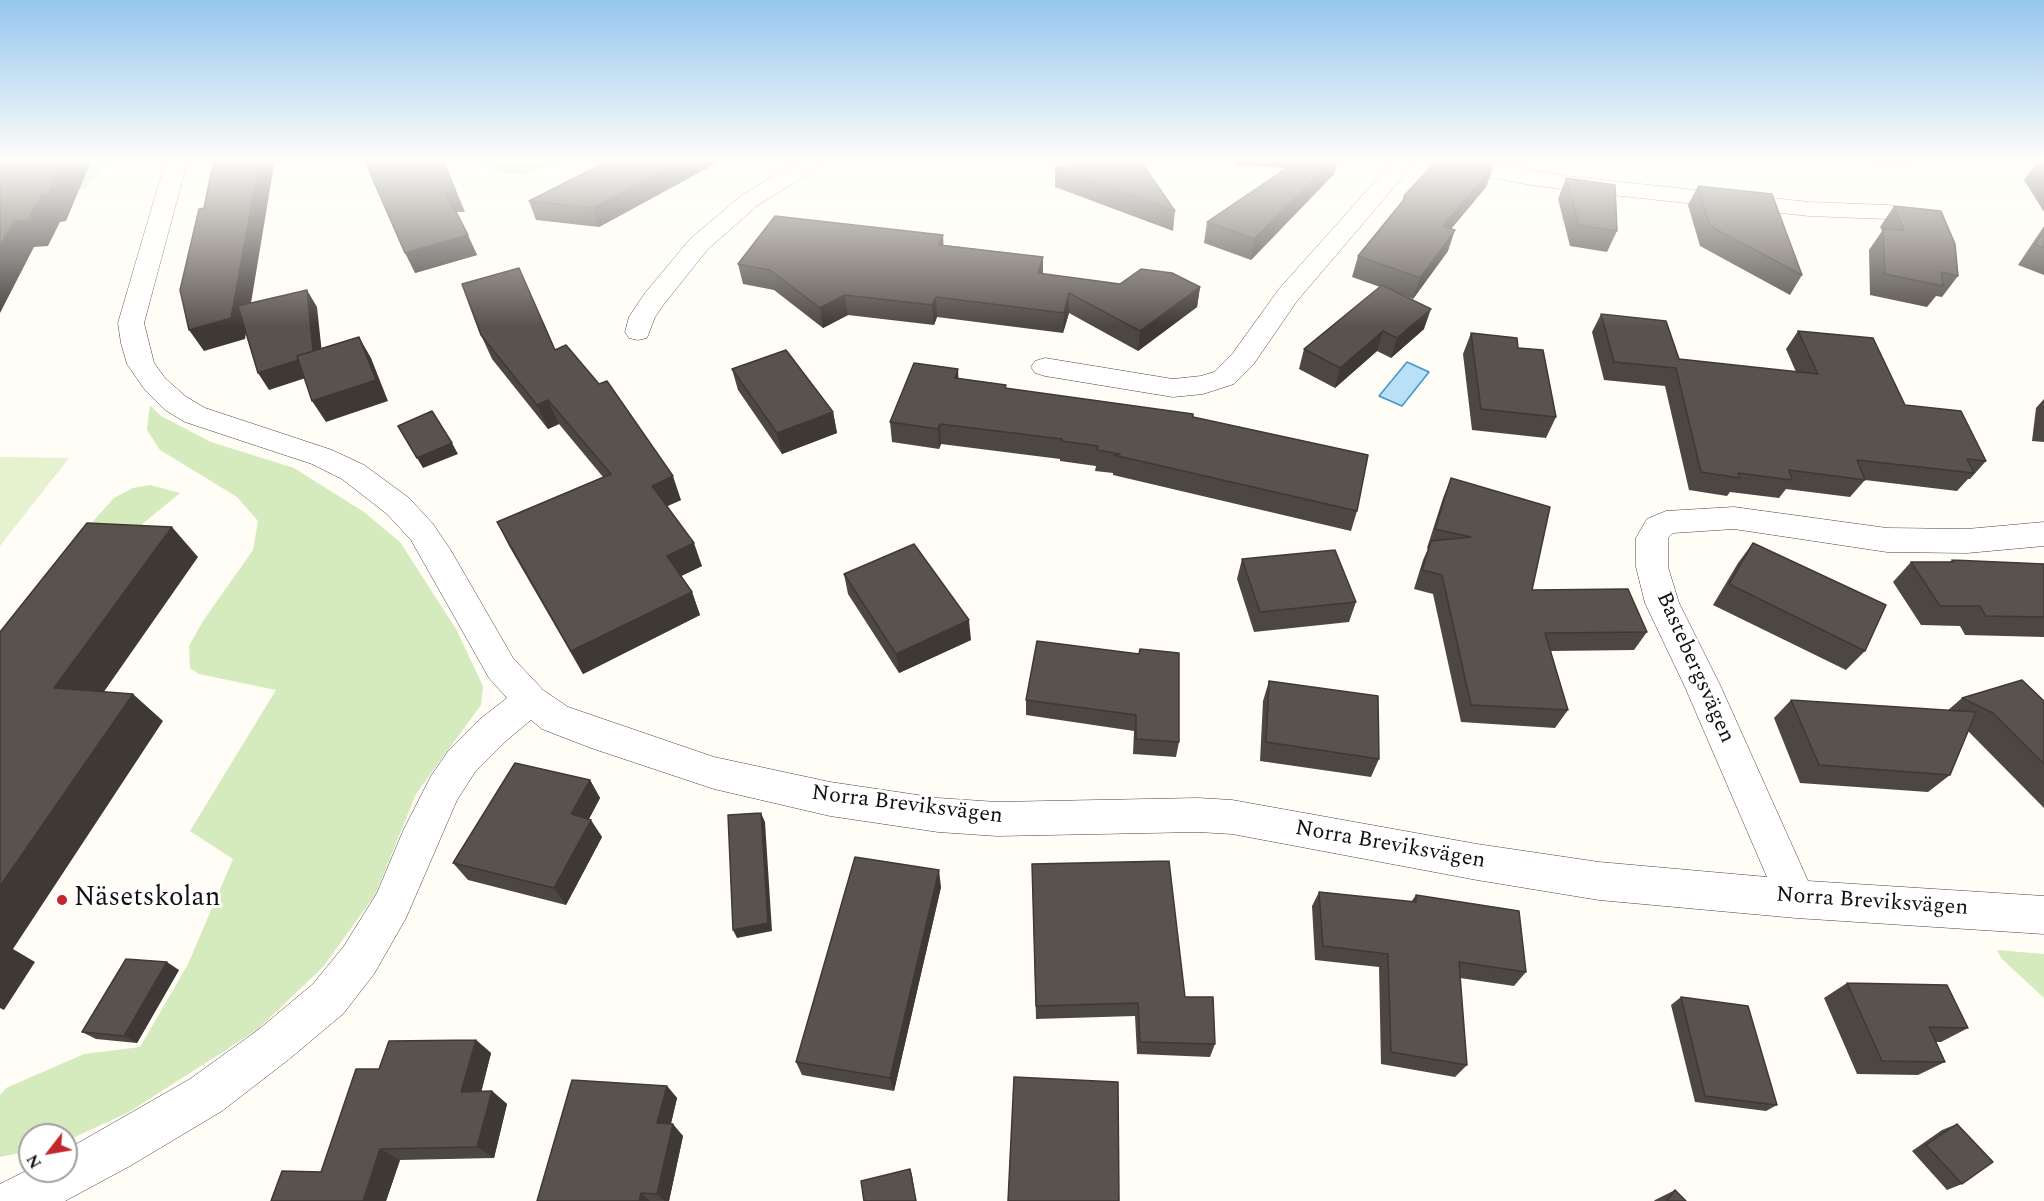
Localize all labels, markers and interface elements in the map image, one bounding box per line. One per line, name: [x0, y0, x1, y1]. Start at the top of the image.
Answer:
street label: Bastebergsvägen: [1649, 588, 1739, 748]
street label: Norra Breviksvägen: [810, 781, 1004, 831]
street label: Norra Breviksvägen: [1293, 816, 1487, 876]
street label: Norra Breviksvägen: [1775, 883, 1969, 923]
place label: Näsetskolan: [74, 884, 220, 916]
marker: Näsetskolan: [55, 893, 69, 907]
north arrow: [18, 1123, 78, 1183]
text: N: [21, 1149, 48, 1173]

